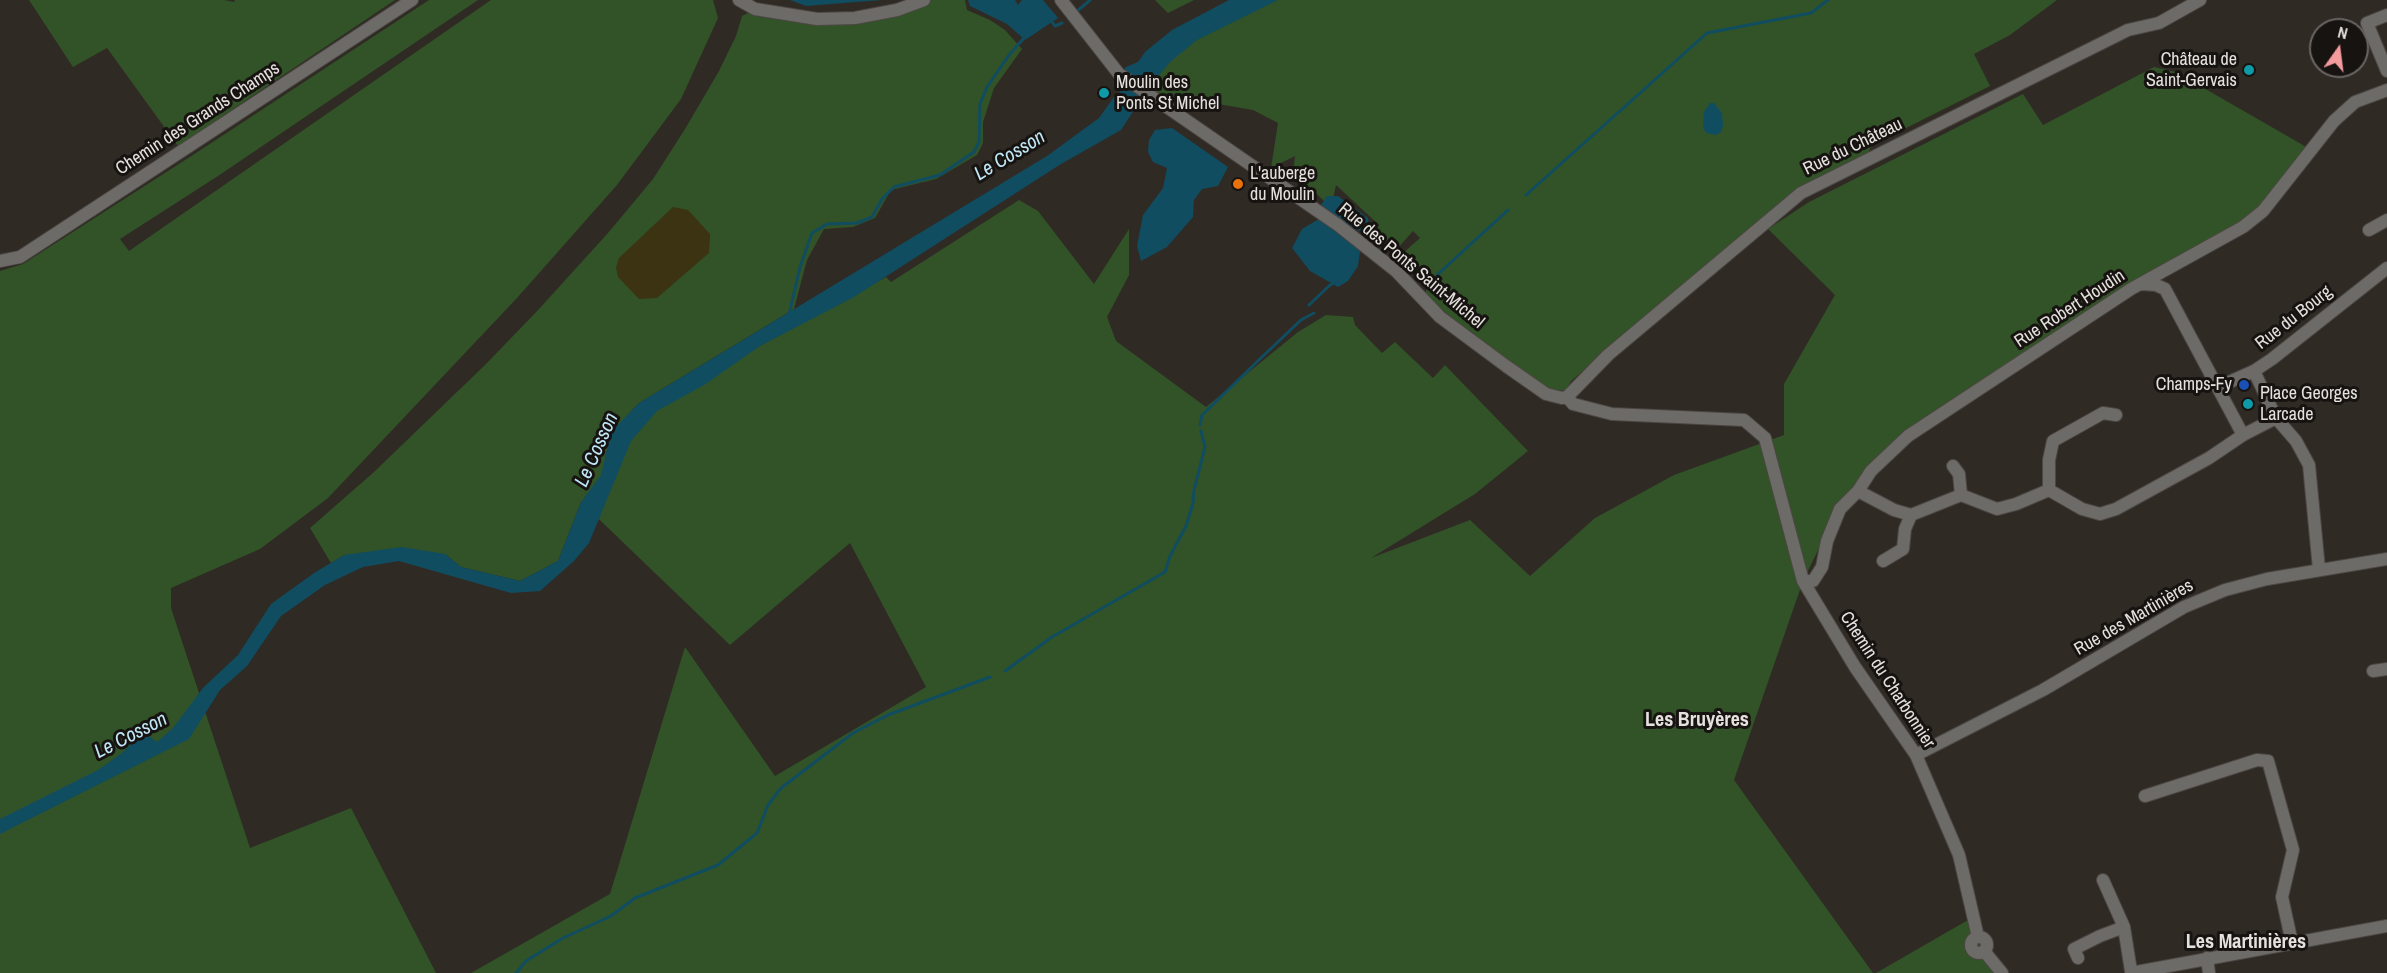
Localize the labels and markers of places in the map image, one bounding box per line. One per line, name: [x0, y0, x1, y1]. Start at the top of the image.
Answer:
place label: Château de Saint-Gervais: [2146, 49, 2237, 92]
marker: Château de Saint-Gervais: [2242, 63, 2256, 77]
place label: Moulin des Ponts St Michel: [1116, 72, 1219, 115]
marker: Moulin des Ponts St Michel: [1097, 86, 1111, 100]
place label: L'auberge du Moulin: [1250, 163, 1315, 206]
marker: L'auberge du Moulin: [1231, 177, 1245, 191]
place label: Champs-Fy: [2156, 374, 2232, 396]
marker: Champs-Fy: [2237, 378, 2251, 392]
place label: Place Georges Larcade: [2260, 383, 2358, 426]
marker: Place Georges Larcade: [2241, 397, 2255, 411]

